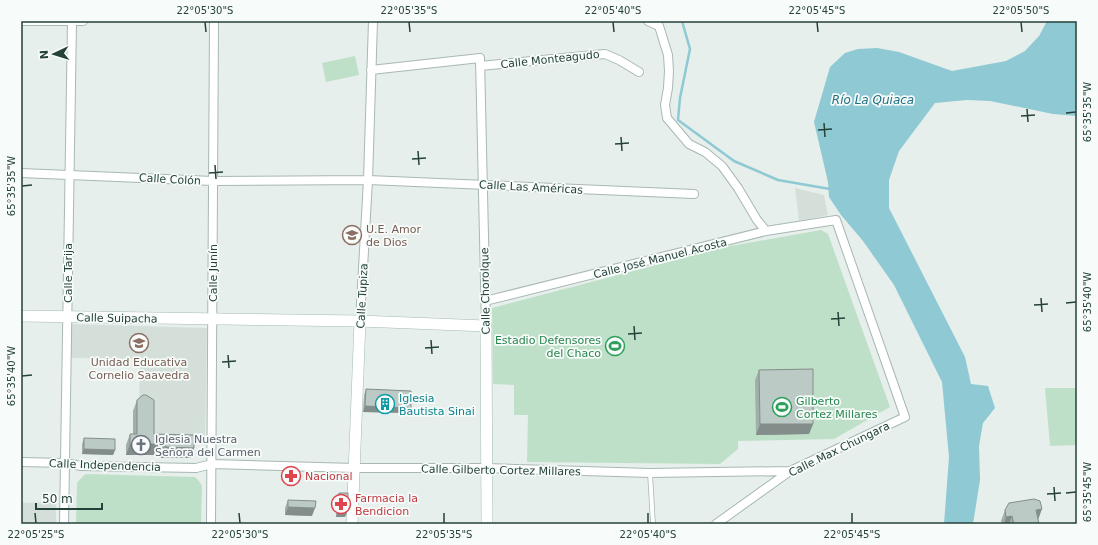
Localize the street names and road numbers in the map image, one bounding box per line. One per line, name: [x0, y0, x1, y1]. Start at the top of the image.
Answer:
street label: Calle Monteagudo: [500, 48, 600, 71]
street label: Calle Colón: [139, 171, 201, 188]
street label: Calle Las Américas: [479, 178, 584, 197]
street label: Calle José Manuel Acosta: [592, 236, 728, 281]
street label: Calle Tarija: [62, 243, 75, 303]
street label: Calle Junín: [207, 244, 220, 302]
street label: Calle Chorolque: [478, 247, 493, 335]
street label: Calle Tupiza: [354, 263, 371, 329]
street label: Calle Suipacha: [76, 311, 158, 326]
street label: Calle Max Chungara: [787, 419, 892, 480]
street label: Calle Independencia: [49, 457, 161, 474]
street label: Calle Gilberto Cortez Millares: [421, 463, 581, 478]

